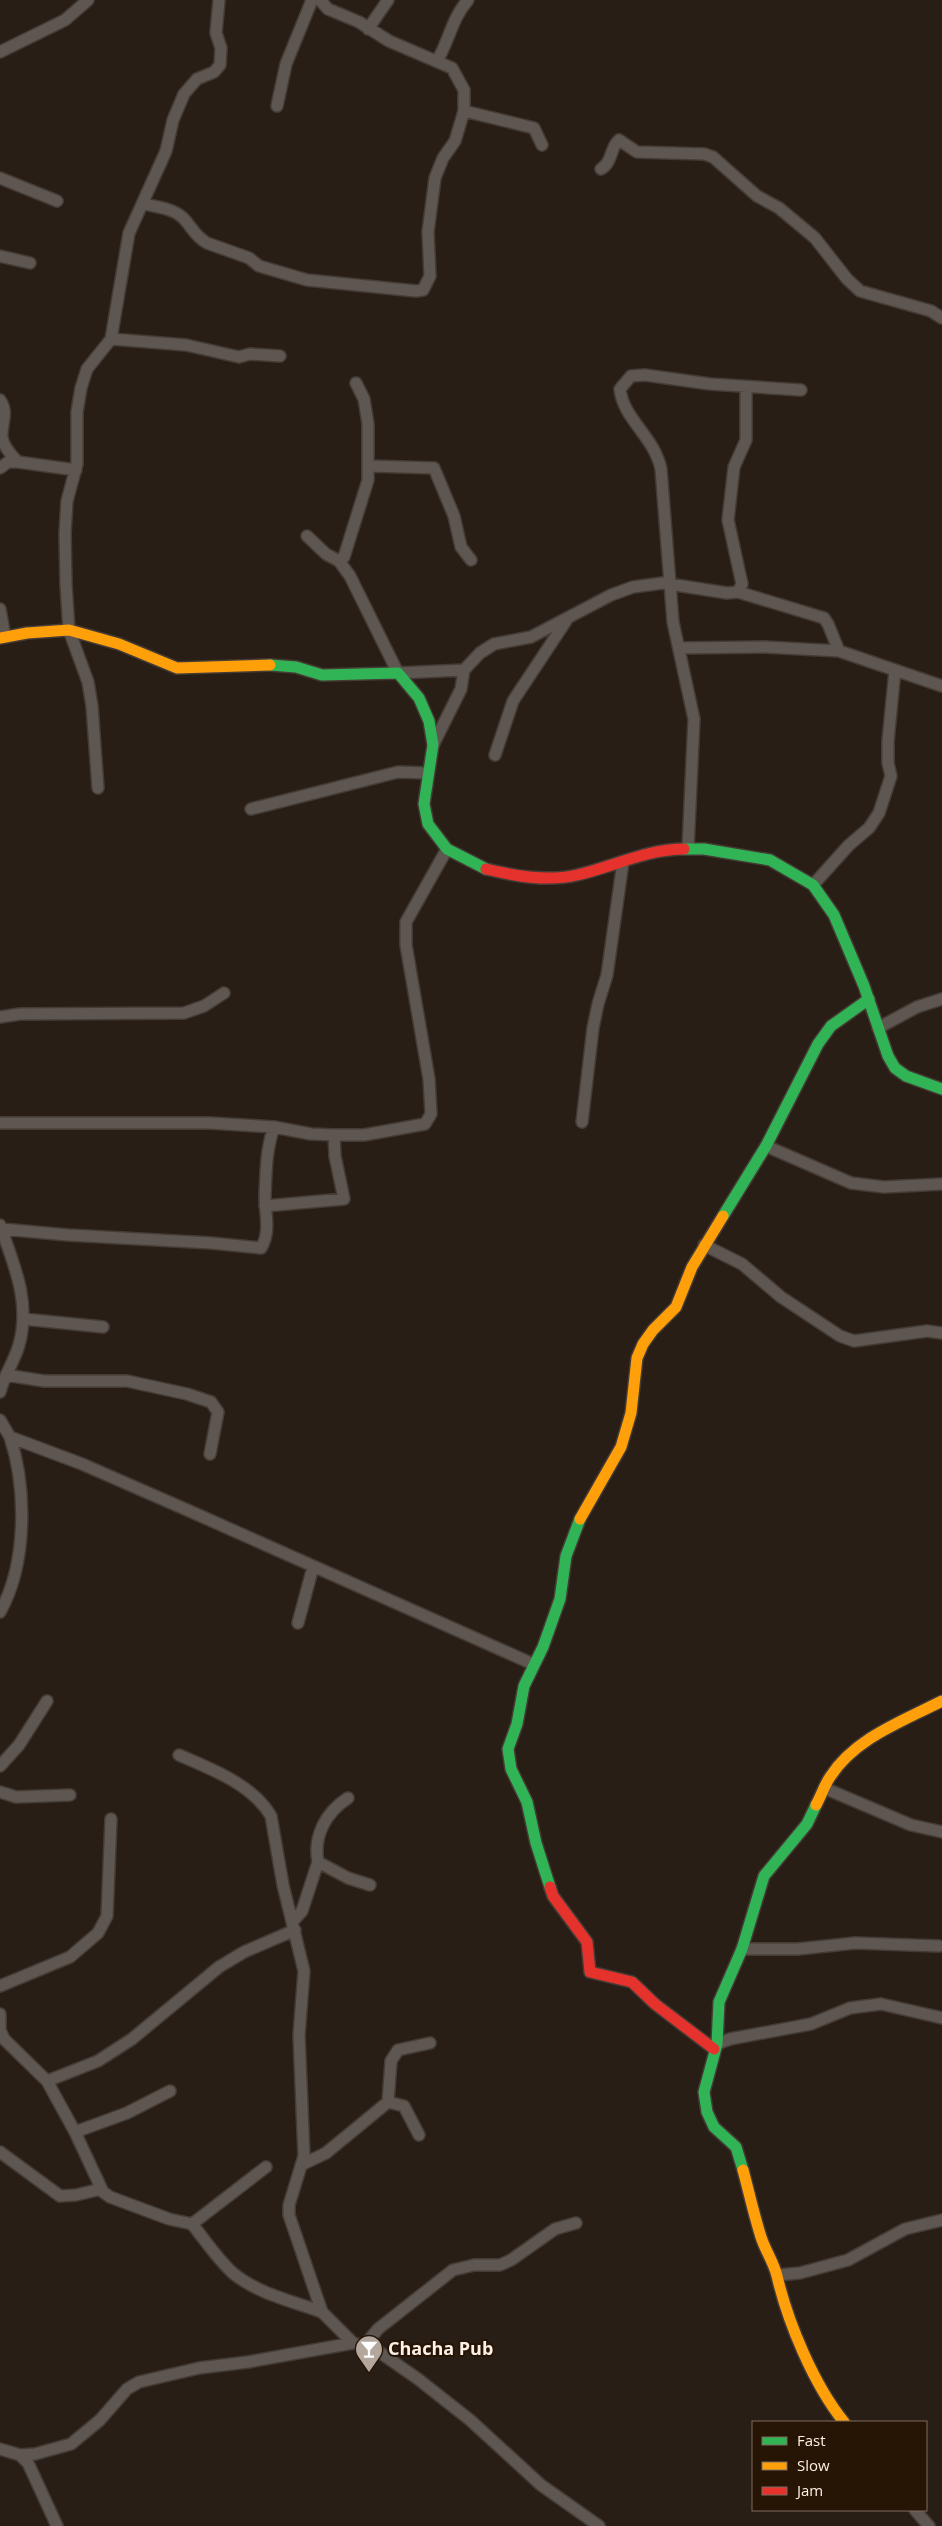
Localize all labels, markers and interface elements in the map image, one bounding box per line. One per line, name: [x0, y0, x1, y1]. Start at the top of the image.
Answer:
bar icon: Chacha Pub: [354, 2334, 384, 2373]
place label: Chacha Pub: [388, 2336, 493, 2360]
legend: [752, 2421, 927, 2511]
text: Fast: [797, 2430, 826, 2450]
text: Slow: [797, 2455, 830, 2475]
text: Jam: [795, 2480, 823, 2500]

